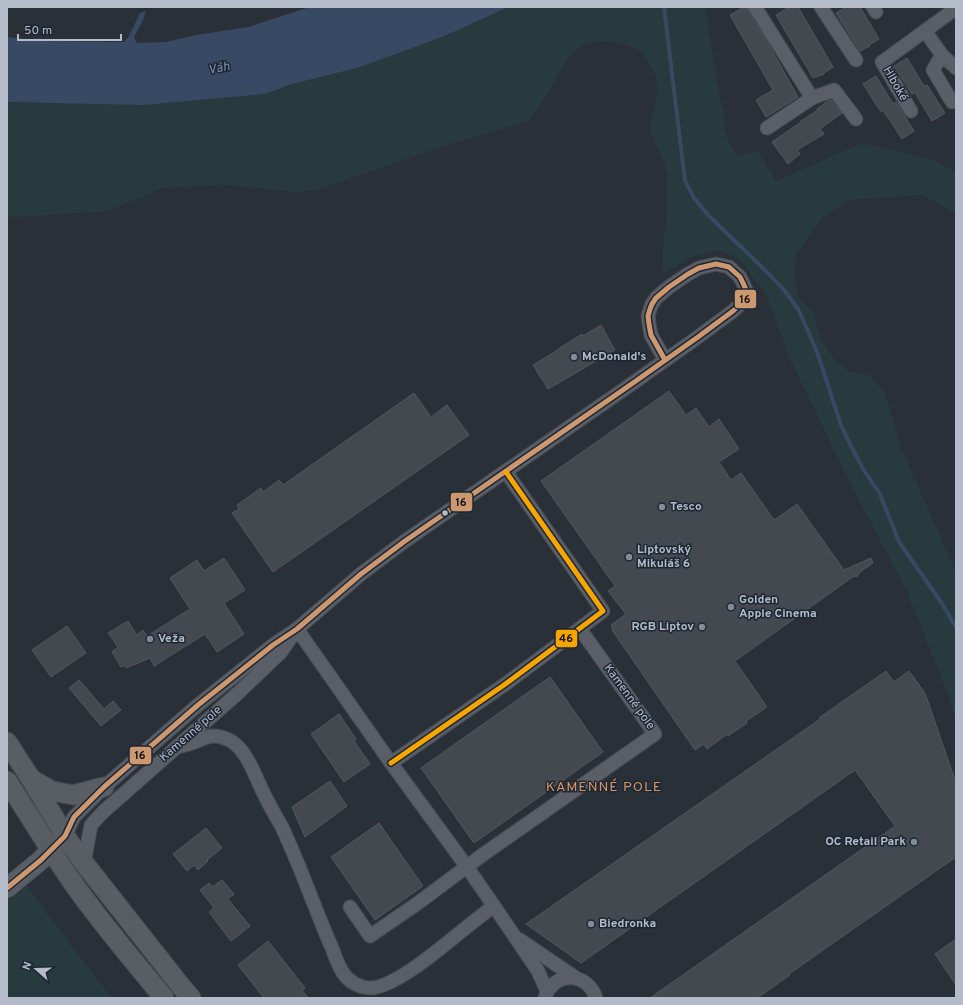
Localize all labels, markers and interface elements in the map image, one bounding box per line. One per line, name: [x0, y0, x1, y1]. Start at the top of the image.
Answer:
scale bar: [18, 16, 121, 42]
text: 50 m: [24, 23, 52, 39]
water label: Váh: [207, 59, 231, 79]
street label: Hlboké: [879, 64, 911, 104]
line badge: 16: [734, 289, 757, 309]
text: 16: [739, 293, 751, 307]
place label: McDonald's: [582, 349, 646, 365]
marker: McDonald's: [569, 352, 579, 362]
line badge: 16: [450, 492, 473, 512]
text: 16: [455, 496, 467, 510]
place label: Tesco: [670, 499, 702, 515]
marker: Tesco: [657, 502, 667, 512]
unlabelled marker: [440, 508, 450, 518]
place label: Liptovský Mikuláš 6: [637, 542, 691, 572]
marker: Liptovský Mikuláš 6: [624, 552, 634, 562]
place label: Golden Apple Cinema: [739, 592, 817, 622]
marker: Golden Apple Cinema: [726, 602, 736, 612]
place label: RGB Liptov: [631, 619, 694, 635]
marker: RGB Liptov: [697, 622, 707, 632]
line badge: 46: [555, 629, 578, 648]
place label: Veža: [158, 631, 185, 647]
text: 46: [559, 632, 573, 646]
marker: Veža: [145, 634, 155, 644]
street label: Kamenné pole: [600, 661, 658, 733]
street label: Kamenné pole: [156, 703, 226, 765]
line badge: 16: [129, 746, 152, 765]
text: 16: [134, 749, 146, 763]
district label: KAMENNÉ POLE: [546, 778, 662, 796]
place label: OC Retail Park: [825, 834, 906, 850]
marker: OC Retail Park: [909, 837, 919, 847]
place label: Biedronka: [599, 916, 656, 932]
marker: Biedronka: [586, 919, 596, 929]
north arrow: [16, 949, 56, 989]
text: N: [20, 960, 35, 972]

